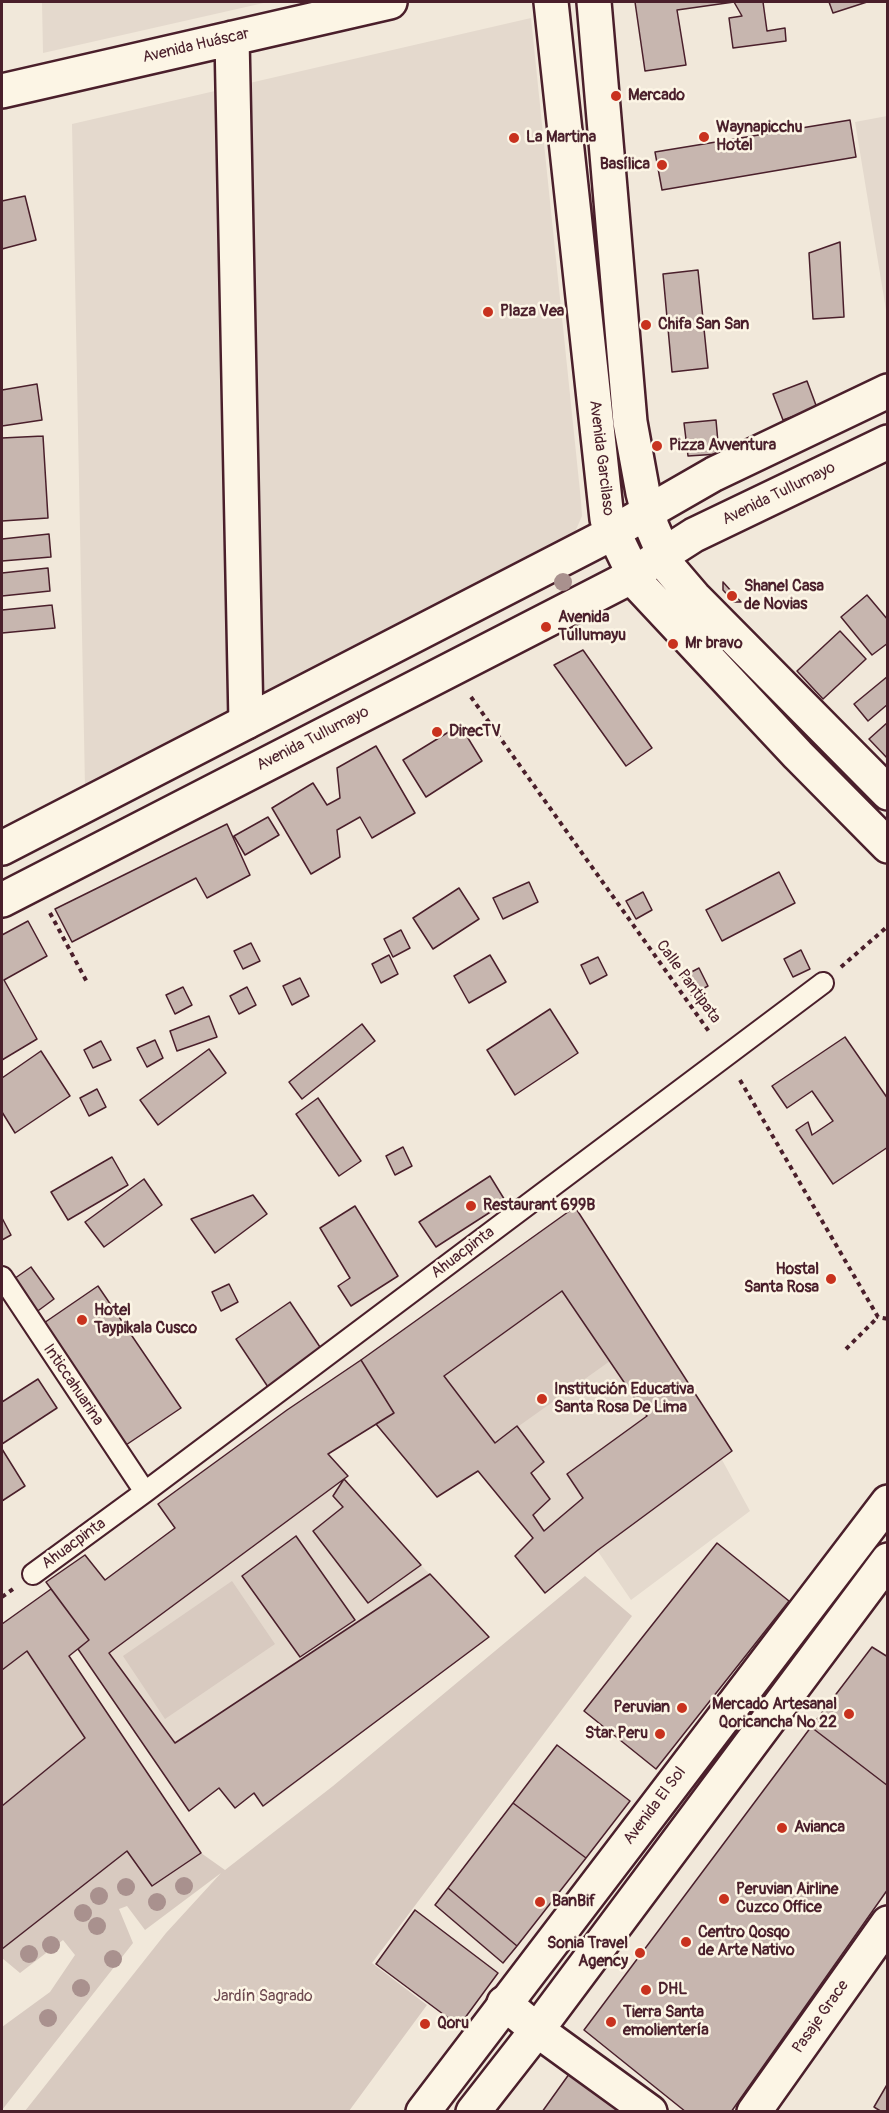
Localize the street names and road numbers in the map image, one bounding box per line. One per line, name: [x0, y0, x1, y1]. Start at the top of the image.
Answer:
street label: Avenida Huáscar: [141, 24, 251, 68]
street label: Avenida Garcilaso: [584, 399, 618, 517]
street label: Avenida Tullumayo: [719, 458, 839, 530]
street label: Avenida Tullumayo: [254, 702, 372, 776]
street label: Calle Pantipata: [651, 937, 725, 1027]
street label: Ahuacpinta: [427, 1223, 499, 1283]
street label: Inticcahuarina: [39, 1341, 107, 1429]
street label: Ahuacpinta: [38, 1514, 110, 1574]
street label: Avenida El Sol: [620, 1763, 690, 1849]
street label: Pasaje Grace: [789, 1977, 853, 2057]

